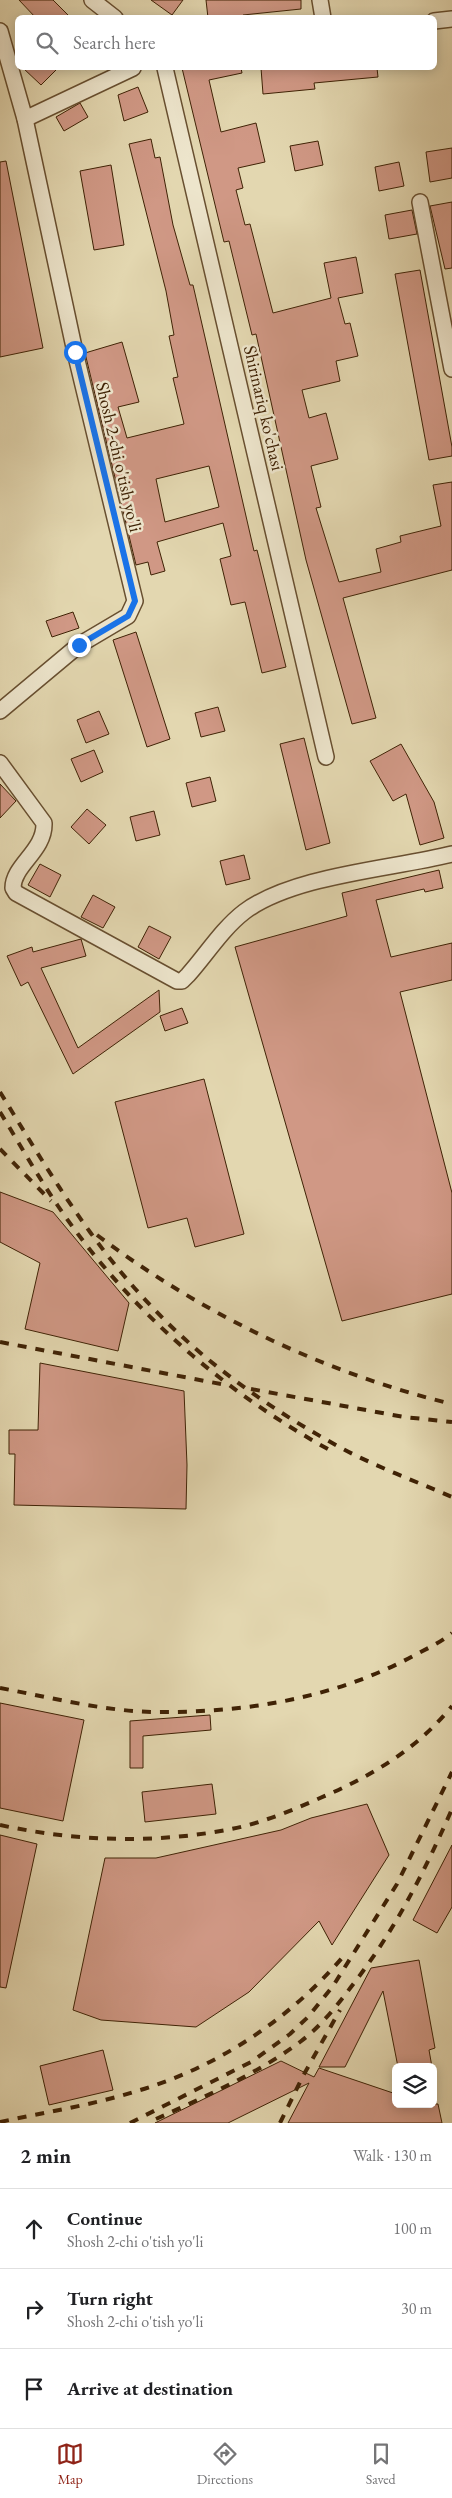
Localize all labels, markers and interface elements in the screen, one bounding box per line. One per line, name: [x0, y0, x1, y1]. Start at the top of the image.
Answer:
search box: [15, 15, 437, 70]
icon: search: [33, 29, 61, 57]
text: Search here: [73, 30, 155, 55]
route start: [64, 341, 87, 364]
street label: Shirinariq ko'chasi: [239, 343, 290, 473]
street label: Shosh 2-chi o'tish yo'li: [91, 380, 148, 535]
route end: [68, 634, 91, 657]
map controls: [392, 2063, 437, 2108]
button: layers: [392, 2063, 437, 2108]
text: 2 min: [20, 2142, 71, 2169]
text: Walk · 130 m: [353, 2145, 432, 2166]
text: Continue: [67, 2206, 142, 2231]
icon: ahead: [20, 2215, 48, 2243]
text: 100 m: [393, 2218, 432, 2239]
text: Shosh 2-chi o'tish yo'li: [67, 2231, 203, 2252]
text: Turn right: [67, 2286, 153, 2311]
icon: right: [20, 2295, 48, 2323]
text: 30 m: [401, 2298, 432, 2319]
text: Shosh 2-chi o'tish yo'li: [67, 2311, 203, 2332]
icon: arrive: [20, 2375, 48, 2403]
text: Arrive at destination: [67, 2376, 233, 2401]
tab: Map: [56, 2440, 84, 2488]
tab: Directions: [197, 2440, 253, 2488]
tab: Saved: [366, 2440, 396, 2488]

